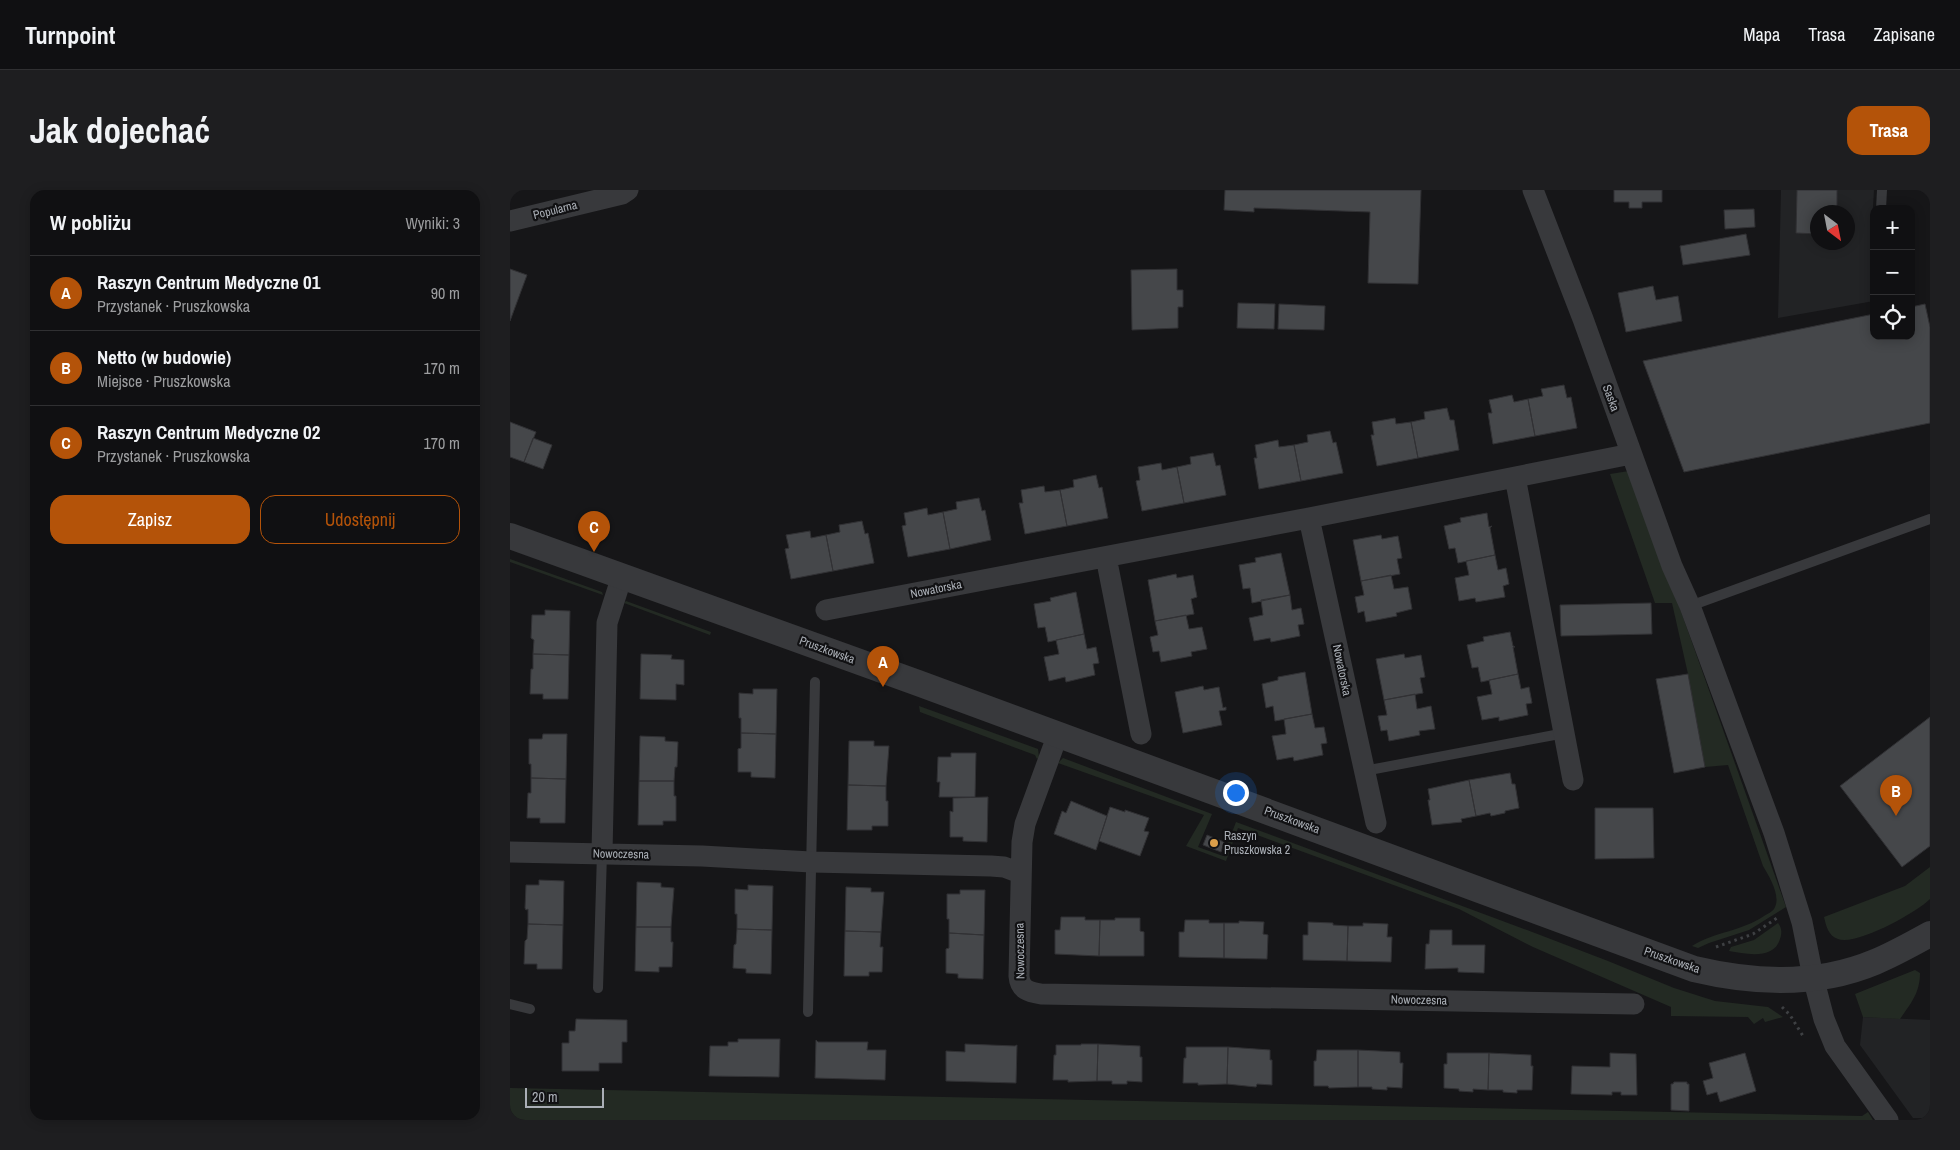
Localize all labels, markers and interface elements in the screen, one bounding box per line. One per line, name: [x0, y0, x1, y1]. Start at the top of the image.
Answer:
text: Turnpoint: [25, 19, 115, 51]
text: Mapa: [1743, 22, 1780, 47]
text: Trasa: [1808, 22, 1845, 47]
text: Zapisane: [1873, 22, 1935, 47]
button: Trasa: [1847, 106, 1930, 155]
text: Jak dojechać: [30, 107, 210, 154]
street label: Popularna: [531, 197, 579, 223]
north arrow: [1810, 205, 1855, 250]
map controls: [1870, 205, 1915, 340]
button: +: [1870, 205, 1915, 250]
text: W pobliżu: [50, 208, 131, 237]
text: Wyniki: 3: [405, 212, 460, 234]
button: −: [1870, 250, 1915, 295]
text: Raszyn Centrum Medyczne 01: [97, 269, 320, 295]
text: A: [61, 282, 71, 304]
text: 90 m: [431, 282, 460, 304]
text: Przystanek · Pruszkowska: [97, 295, 250, 317]
button: locate: [1870, 295, 1915, 340]
text: Netto (w budowie): [97, 344, 231, 370]
text: B: [61, 357, 71, 379]
text: 170 m: [424, 357, 460, 379]
text: Miejsce · Pruszkowska: [97, 370, 230, 392]
street label: Saska: [1599, 382, 1623, 414]
text: Raszyn Centrum Medyczne 02: [97, 419, 320, 445]
text: C: [61, 432, 71, 454]
text: 170 m: [424, 432, 460, 454]
text: Przystanek · Pruszkowska: [97, 445, 250, 467]
button: Zapisz: [50, 495, 250, 544]
button: Udostępnij: [260, 495, 460, 544]
pin: C: [578, 511, 610, 552]
street label: Nowatorska: [909, 576, 964, 602]
street label: Pruszkowska: [797, 633, 857, 668]
street label: Nowatorska: [1329, 643, 1355, 698]
pin: A: [867, 646, 899, 687]
pin: B: [1880, 775, 1912, 816]
your location: [1223, 780, 1249, 806]
street label: Pruszkowska: [1262, 803, 1322, 838]
place label: Raszyn Pruszkowska 2: [1224, 828, 1290, 858]
marker: Raszyn Pruszkowska 2: [1208, 837, 1220, 849]
street label: Nowoczesna: [593, 846, 650, 862]
street label: Nowoczesna: [1012, 922, 1028, 979]
street label: Pruszkowska: [1642, 943, 1703, 977]
street label: Nowoczesna: [1391, 992, 1448, 1008]
scale bar: [525, 1085, 604, 1108]
text: 20 m: [532, 1088, 558, 1106]

